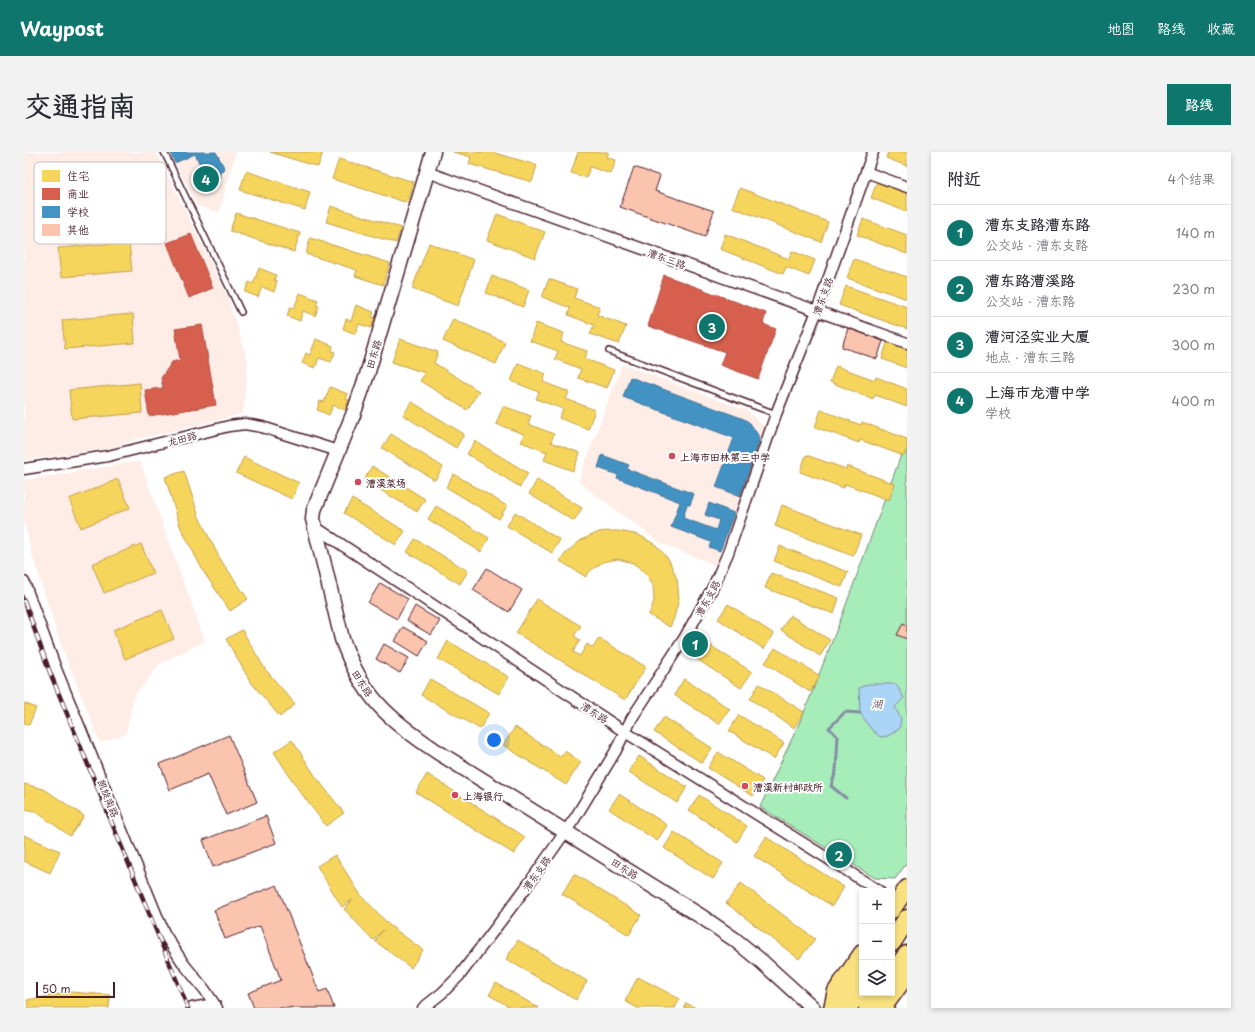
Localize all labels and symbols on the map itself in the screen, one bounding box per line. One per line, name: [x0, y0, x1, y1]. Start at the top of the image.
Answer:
legend: [34, 162, 166, 244]
pin: 4: [193, 164, 219, 194]
text: 住宅: [67, 167, 89, 184]
text: 商业: [67, 185, 89, 202]
text: 学校: [67, 203, 89, 220]
text: 其他: [67, 221, 89, 238]
street label: 漕东三路: [646, 244, 688, 272]
street label: 漕东支路: [808, 275, 836, 317]
pin: 3: [699, 312, 725, 342]
street label: 田东路: [361, 337, 385, 371]
street label: 龙田路: [166, 427, 198, 449]
place label: 上海市田林第三中学: [680, 449, 770, 464]
marker: 上海市田林第三中学: [667, 451, 677, 461]
place label: 漕溪菜场: [366, 475, 406, 490]
marker: 漕溪菜场: [353, 477, 363, 487]
street label: 漕东支路: [691, 577, 723, 619]
pin: 1: [682, 629, 708, 659]
street label: 田东路: [349, 666, 377, 700]
water label: 湖: [872, 695, 884, 712]
street label: 漕东路: [578, 698, 612, 726]
your location: [484, 730, 504, 750]
street label: 凯旋南路: [95, 777, 123, 819]
place label: 漕溪新村邮政所: [753, 779, 823, 794]
marker: 漕溪新村邮政所: [740, 781, 750, 791]
place label: 上海银行: [463, 788, 503, 803]
marker: 上海银行: [450, 790, 460, 800]
pin: 2: [826, 840, 852, 870]
street label: 漕东支路: [518, 852, 554, 894]
street label: 田东路: [608, 854, 642, 882]
scale bar: [36, 980, 115, 999]

